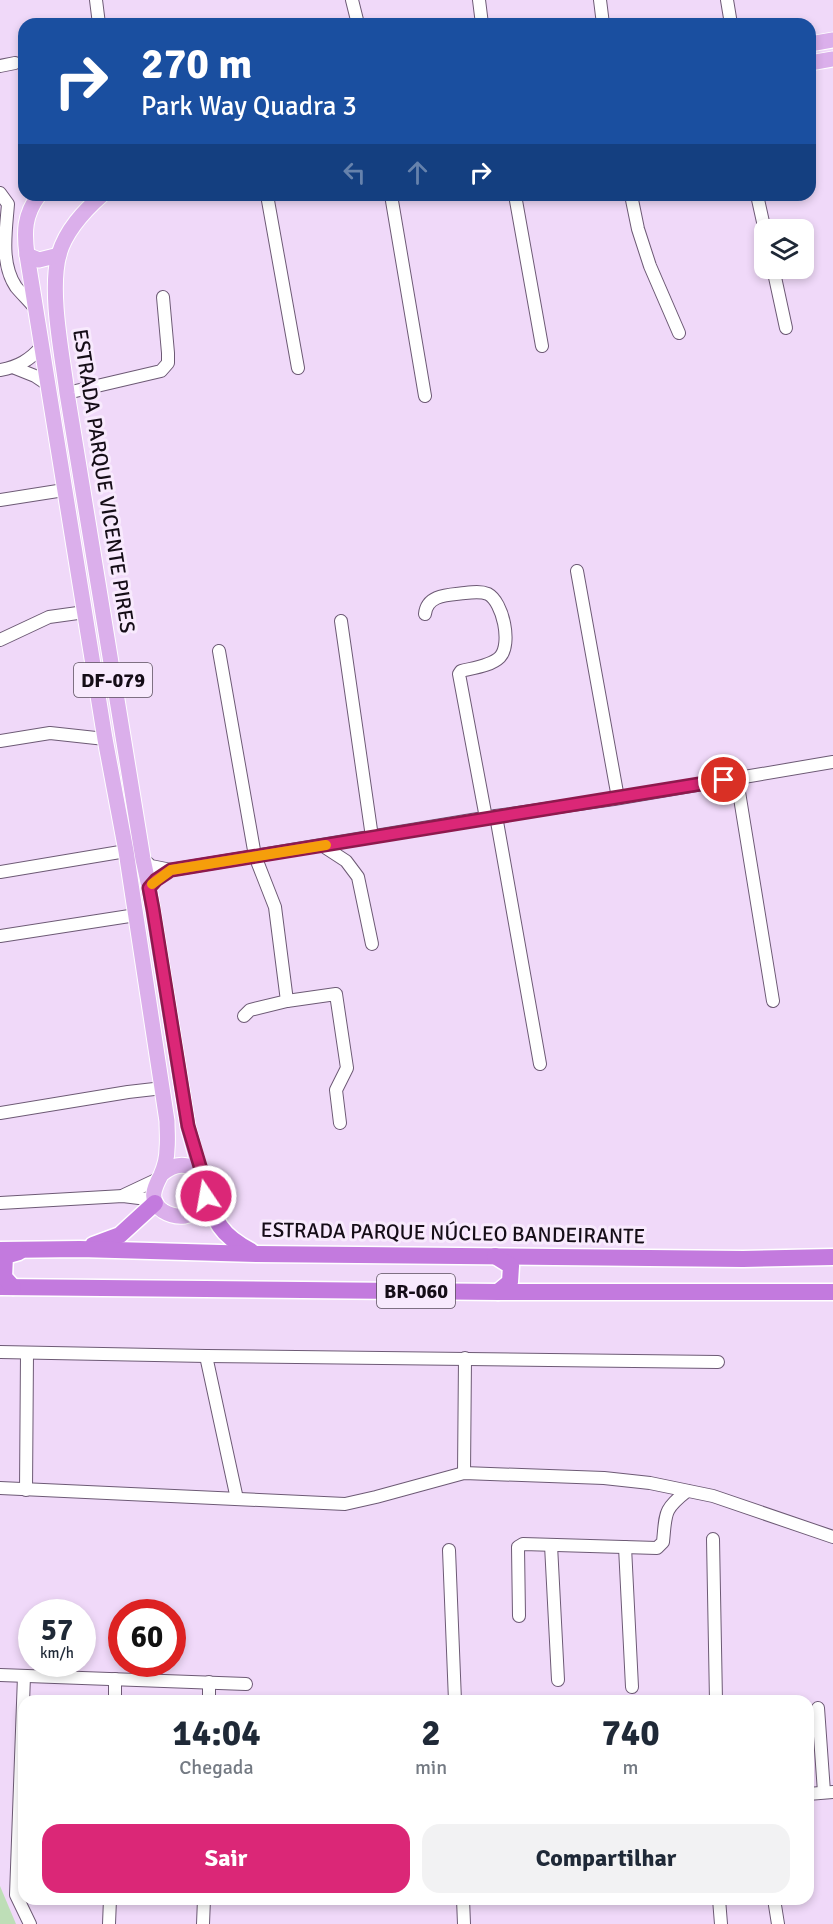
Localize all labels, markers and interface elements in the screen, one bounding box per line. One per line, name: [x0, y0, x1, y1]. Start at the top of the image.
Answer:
text: 270 m: [141, 39, 252, 90]
icon: right: [42, 42, 120, 120]
text: Park Way Quadra 3: [141, 90, 357, 123]
icon: left: [338, 156, 371, 189]
icon: ahead: [401, 156, 434, 189]
icon: right: [464, 156, 497, 189]
map controls: [754, 219, 814, 279]
button: layers: [754, 219, 814, 279]
street label: ESTRADA PARQUE VICENTE PIRES: [67, 327, 141, 635]
road number: DF-079: [74, 663, 152, 697]
pin: [698, 754, 749, 805]
icon: arrive: [707, 763, 740, 796]
position arrow: [174, 1164, 238, 1228]
street label: ESTRADA PARQUE NÚCLEO BANDEIRANTE: [260, 1217, 646, 1249]
road number: BR-060: [377, 1274, 455, 1308]
speed limit sign: 60: [108, 1599, 186, 1677]
text: 57: [41, 1612, 73, 1649]
text: km/h: [40, 1644, 74, 1662]
text: 14:04: [172, 1711, 261, 1756]
text: 2: [421, 1711, 441, 1756]
text: 740: [601, 1711, 660, 1756]
text: Chegada: [179, 1755, 254, 1780]
text: min: [415, 1755, 447, 1780]
text: m: [623, 1755, 639, 1780]
button: Sair: [42, 1824, 410, 1893]
button: Compartilhar: [422, 1824, 790, 1893]

